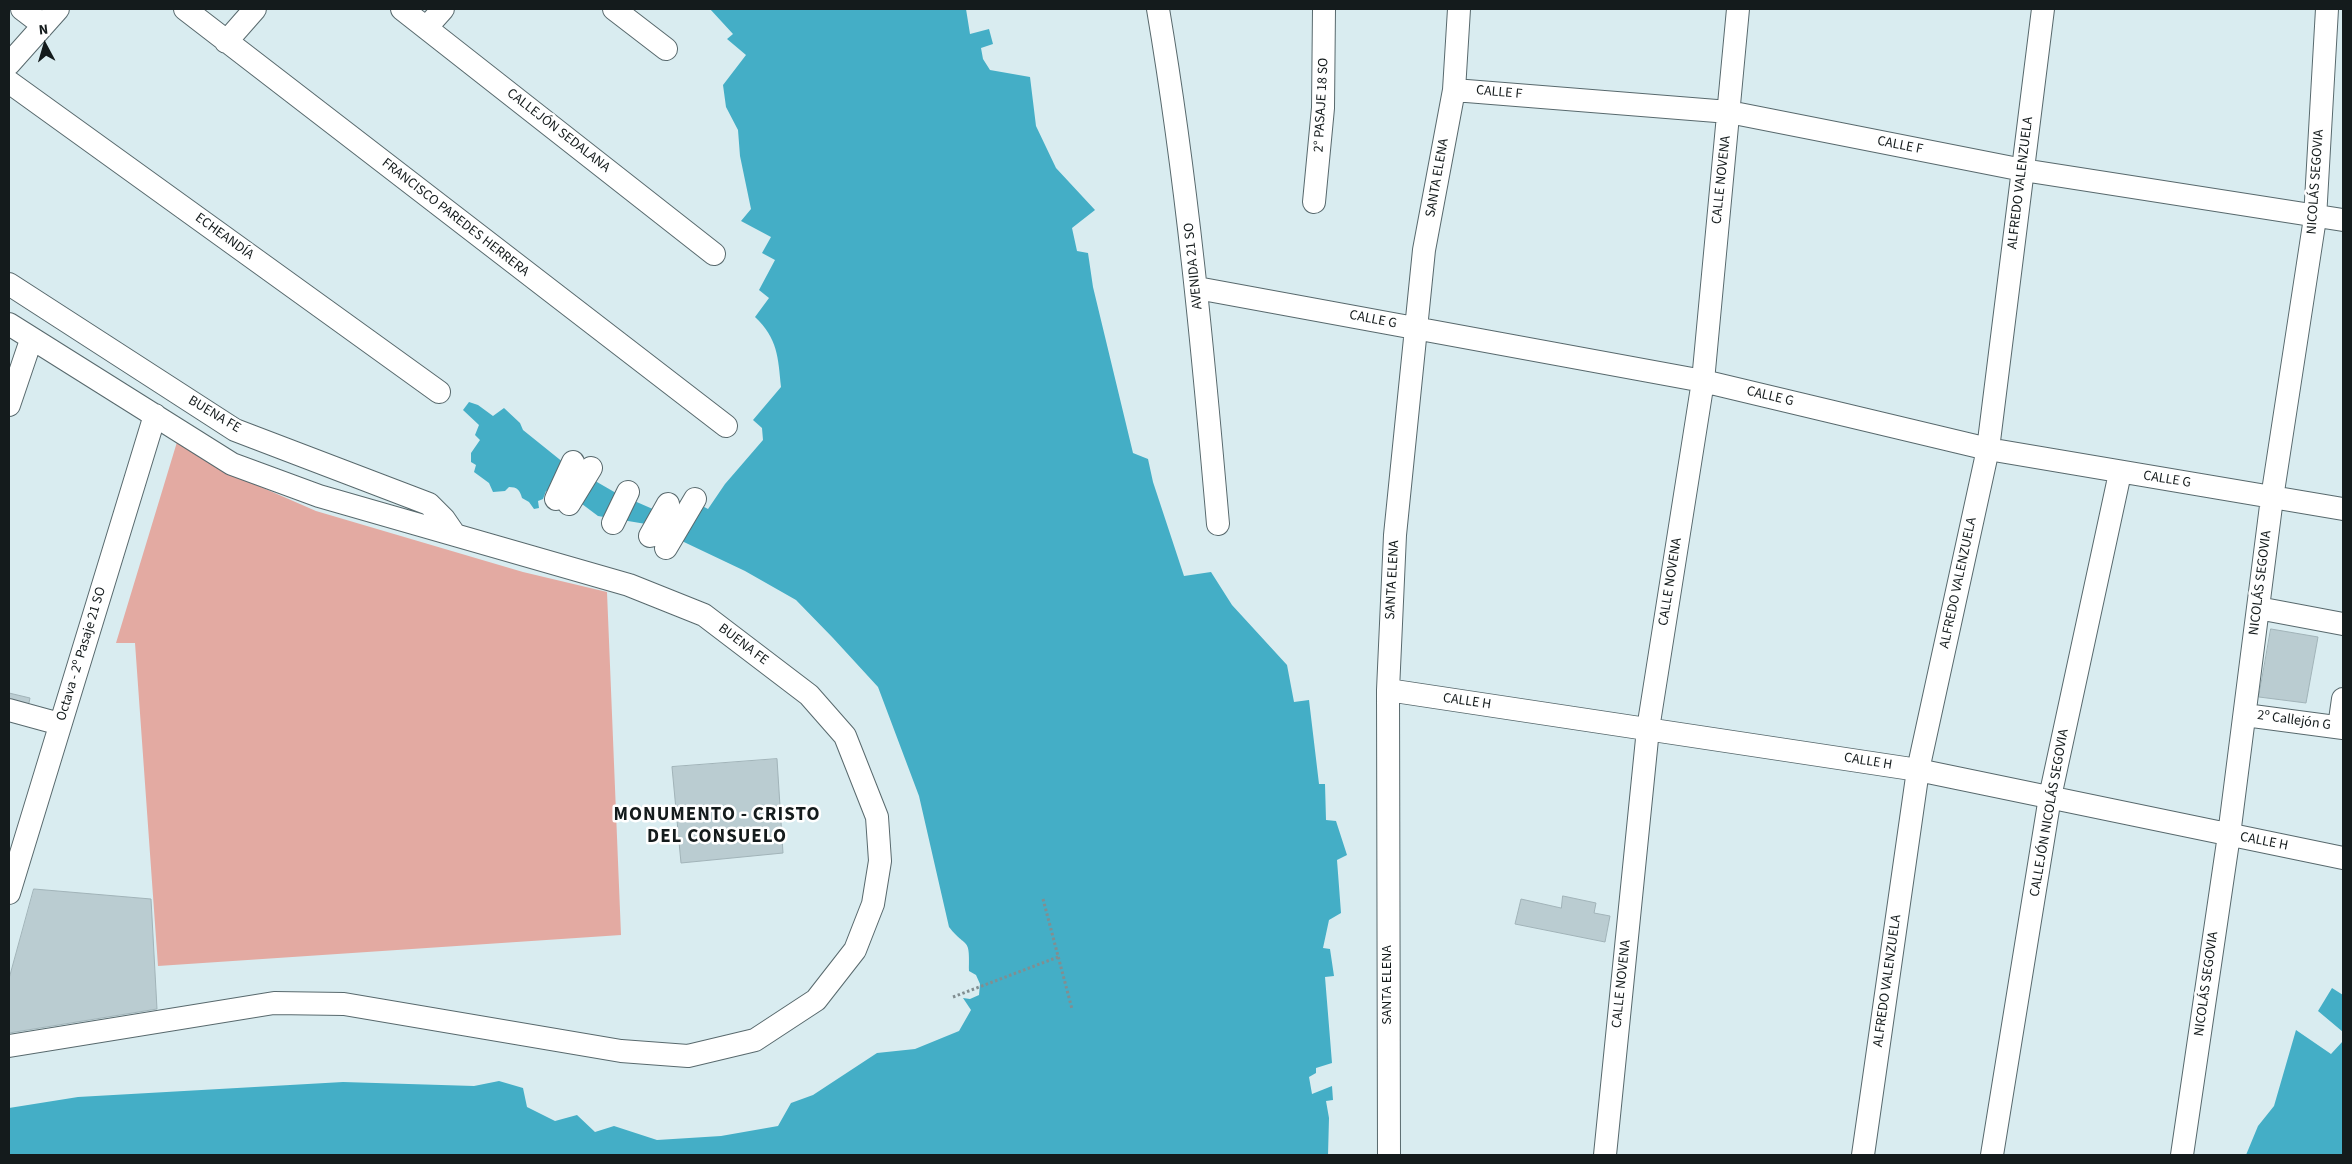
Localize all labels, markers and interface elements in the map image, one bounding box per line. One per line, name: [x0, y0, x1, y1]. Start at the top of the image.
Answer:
north arrow: [20, 20, 70, 70]
text: N: [38, 20, 49, 41]
street label: 2° PASAJE 18 SO: [1311, 57, 1333, 153]
street label: CALLE F: [1475, 83, 1523, 103]
street label: CALLEJÓN SEDALANA: [503, 85, 613, 177]
street label: ALFREDO VALENZUELA: [2005, 116, 2037, 250]
street label: NICOLÁS SEGOVIA: [2304, 129, 2328, 235]
street label: CALLE F: [1876, 133, 1924, 159]
street label: CALLE NOVENA: [1709, 135, 1735, 225]
street label: SANTA ELENA: [1423, 137, 1453, 219]
street label: FRANCISCO PAREDES HERRERA: [378, 155, 532, 281]
street label: ECHEANDÍA: [191, 210, 257, 264]
street label: AVENIDA 21 SO: [1181, 222, 1207, 310]
street label: CALLE G: [1348, 307, 1398, 333]
street label: CALLE G: [1745, 383, 1795, 411]
street label: BUENA FE: [185, 393, 243, 437]
street label: CALLE G: [2142, 468, 2192, 492]
street label: ALFREDO VALENZUELA: [1937, 516, 1981, 650]
street label: NICOLÁS SEGOVIA: [2246, 530, 2276, 636]
street label: CALLE NOVENA: [1656, 537, 1686, 627]
street label: SANTA ELENA: [1383, 540, 1403, 620]
street label: Octava - 2º Pasaje 21 SO: [54, 585, 110, 723]
street label: BUENA FE: [715, 621, 771, 669]
street label: CALLE H: [1442, 690, 1492, 714]
street label: 2º Callejón G: [2256, 708, 2332, 734]
street label: CALLEJÓN NICOLÁS SEGOVIA: [2027, 728, 2073, 898]
street label: CALLE H: [1843, 750, 1893, 774]
district label: MONUMENTO - CRISTO DEL CONSUELO: [611, 805, 823, 849]
street label: CALLE H: [2239, 829, 2289, 855]
street label: ALFREDO VALENZUELA: [1870, 914, 1906, 1048]
street label: NICOLÁS SEGOVIA: [2191, 931, 2223, 1037]
street label: CALLE NOVENA: [1609, 939, 1635, 1029]
street label: SANTA ELENA: [1380, 945, 1396, 1025]

